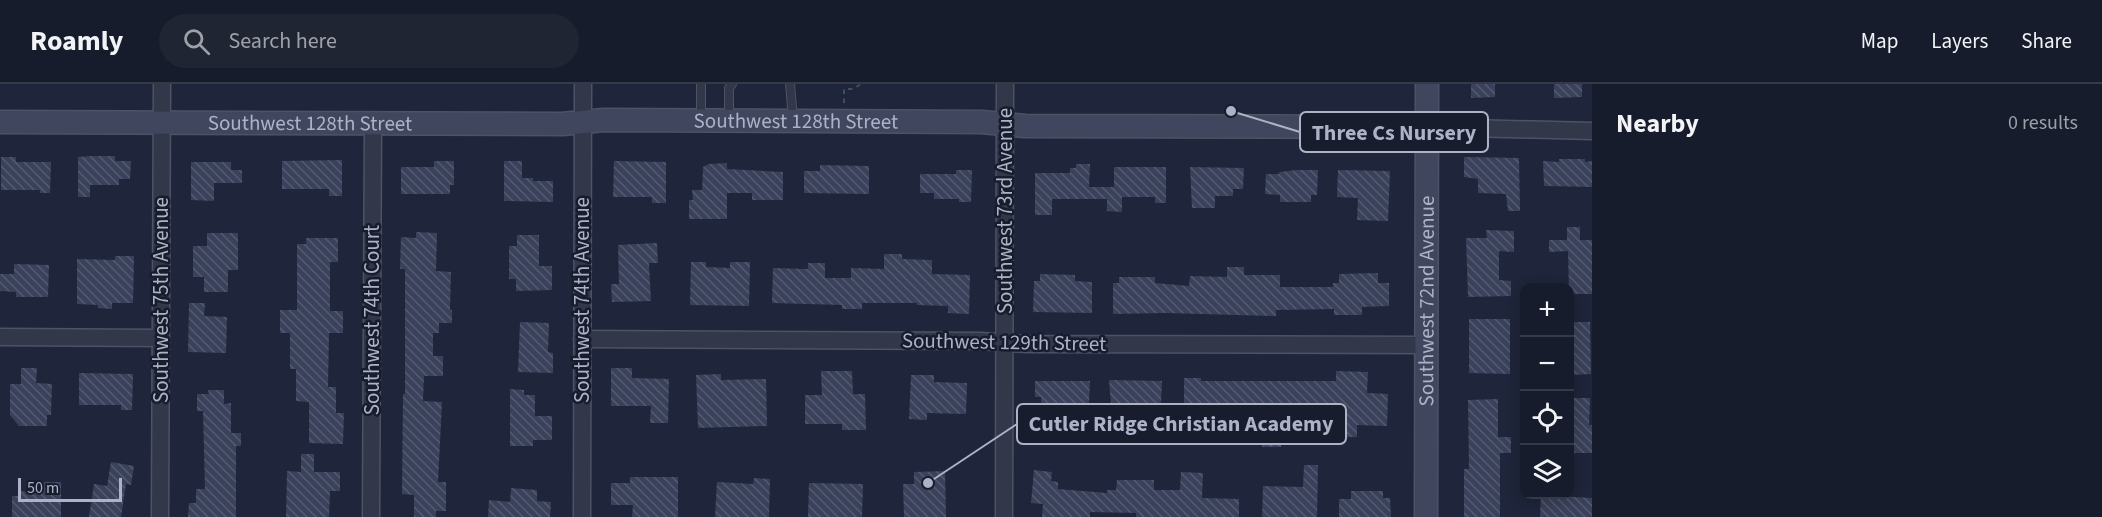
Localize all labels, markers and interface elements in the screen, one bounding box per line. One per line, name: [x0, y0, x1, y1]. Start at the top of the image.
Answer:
search box: [159, 14, 579, 68]
text: Roamly: [30, 21, 123, 61]
icon: search: [180, 25, 213, 58]
text: Search here: [228, 25, 337, 57]
text: Map: [1861, 26, 1898, 56]
text: Layers: [1931, 26, 1988, 56]
text: Share: [2021, 26, 2072, 56]
street label: Southwest 128th Street: [693, 105, 898, 137]
text: Nearby: [1616, 105, 1699, 142]
street label: Southwest 128th Street: [208, 108, 412, 138]
street label: Southwest 73rd Avenue: [990, 108, 1020, 314]
text: 0 results: [2008, 109, 2078, 137]
callout: Three Cs Nursery: [1300, 112, 1488, 152]
text: Three Cs Nursery: [1312, 117, 1477, 149]
street label: Southwest 72nd Avenue: [1411, 196, 1442, 406]
street label: Southwest 75th Avenue: [146, 197, 176, 403]
street label: Southwest 74th Avenue: [567, 197, 597, 403]
street label: Southwest 74th Court: [357, 225, 387, 415]
map controls: [1520, 283, 1574, 499]
button: +: [1520, 283, 1574, 337]
street label: Southwest 129th Street: [902, 325, 1106, 359]
button: −: [1520, 337, 1574, 391]
button: locate: [1520, 391, 1574, 445]
callout: Cutler Ridge Christian Academy: [1017, 404, 1346, 444]
text: Cutler Ridge Christian Academy: [1029, 408, 1334, 440]
button: layers: [1520, 445, 1574, 499]
scale bar: [18, 475, 122, 502]
text: 50 m: [27, 477, 59, 499]

